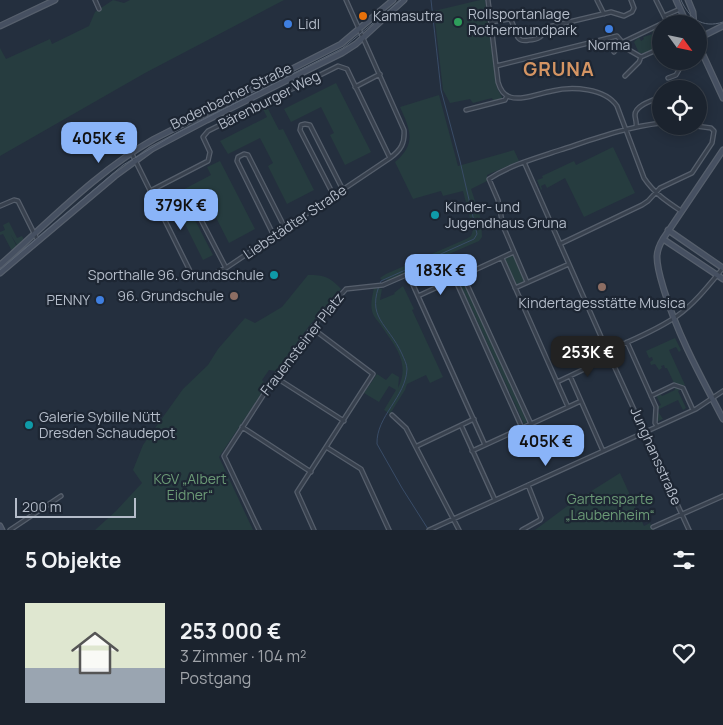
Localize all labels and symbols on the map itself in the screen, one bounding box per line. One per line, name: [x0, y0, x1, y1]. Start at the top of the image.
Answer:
place label: Rollsportanlage Rothermundpark: [468, 4, 578, 39]
place label: Kamasutra: [373, 6, 443, 25]
marker: Kamasutra: [357, 10, 369, 22]
place label: Lidl: [298, 14, 320, 33]
north arrow: [652, 15, 708, 70]
marker: Rollsportanlage Rothermundpark: [452, 16, 464, 28]
marker: Lidl: [282, 18, 294, 30]
marker: Norma: [603, 23, 615, 35]
place label: Norma: [588, 35, 630, 54]
district label: GRUNA: [523, 56, 595, 82]
street label: Bodenbacher Straße: [167, 58, 295, 133]
street label: Bärenburger Weg: [215, 66, 323, 133]
pin: 405K €: [58, 121, 140, 164]
street label: Liebstädter Straße: [239, 180, 350, 263]
pin: 379K €: [140, 188, 222, 231]
place label: Kinder- und Jugendhaus Gruna: [445, 197, 567, 232]
marker: Kinder- und Jugendhaus Gruna: [429, 209, 441, 221]
pin: 183K €: [400, 254, 482, 296]
place label: Sporthalle 96. Grundschule: [88, 265, 264, 284]
marker: Sporthalle 96. Grundschule: [268, 269, 280, 281]
marker: Kindertagesstätte Musica: [596, 281, 608, 293]
place label: 96. Grundschule: [117, 286, 224, 305]
street label: Frauensteiner Platz: [256, 289, 348, 399]
place label: PENNY: [47, 290, 90, 309]
marker: 96. Grundschule: [228, 290, 240, 302]
place label: Kindertagesstätte Musica: [519, 293, 685, 312]
marker: PENNY: [94, 294, 106, 306]
pin: 253K €: [547, 336, 629, 378]
street label: Junghansstraße: [626, 404, 687, 508]
place label: Galerie Sybille Nütt Dresden Schaudepot: [39, 407, 176, 442]
marker: Galerie Sybille Nütt Dresden Schaudepot: [23, 419, 35, 431]
pin: 405K €: [505, 424, 587, 467]
park label: KGV „Albert Eidner“: [153, 469, 227, 504]
park label: Gartensparte „Laubenheim“: [565, 489, 655, 524]
scale bar: [15, 495, 136, 518]

